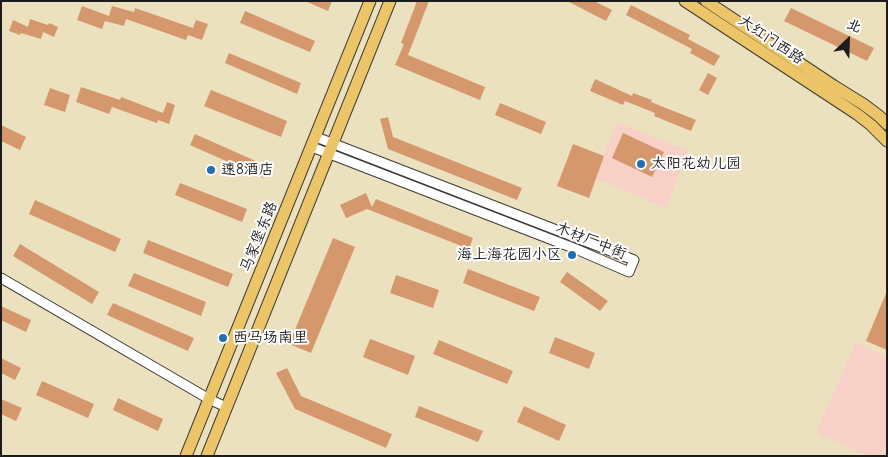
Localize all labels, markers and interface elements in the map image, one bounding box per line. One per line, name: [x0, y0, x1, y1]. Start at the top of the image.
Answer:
street label: 大红门西路: [735, 12, 807, 68]
north arrow: [823, 15, 873, 65]
text: 北: [844, 15, 864, 36]
place label: 太阳花幼儿园: [651, 155, 741, 173]
marker: 太阳花幼儿园: [635, 158, 647, 170]
place label: 速8酒店: [221, 161, 274, 179]
marker: 速8酒店: [205, 164, 217, 176]
street label: 马家堡东路: [237, 199, 281, 275]
street label: 木材厂中街: [553, 219, 629, 263]
place label: 海上海花园小区: [457, 246, 562, 264]
marker: 海上海花园小区: [566, 249, 578, 261]
place label: 西马场南里: [233, 329, 308, 347]
marker: 西马场南里: [217, 332, 229, 344]

